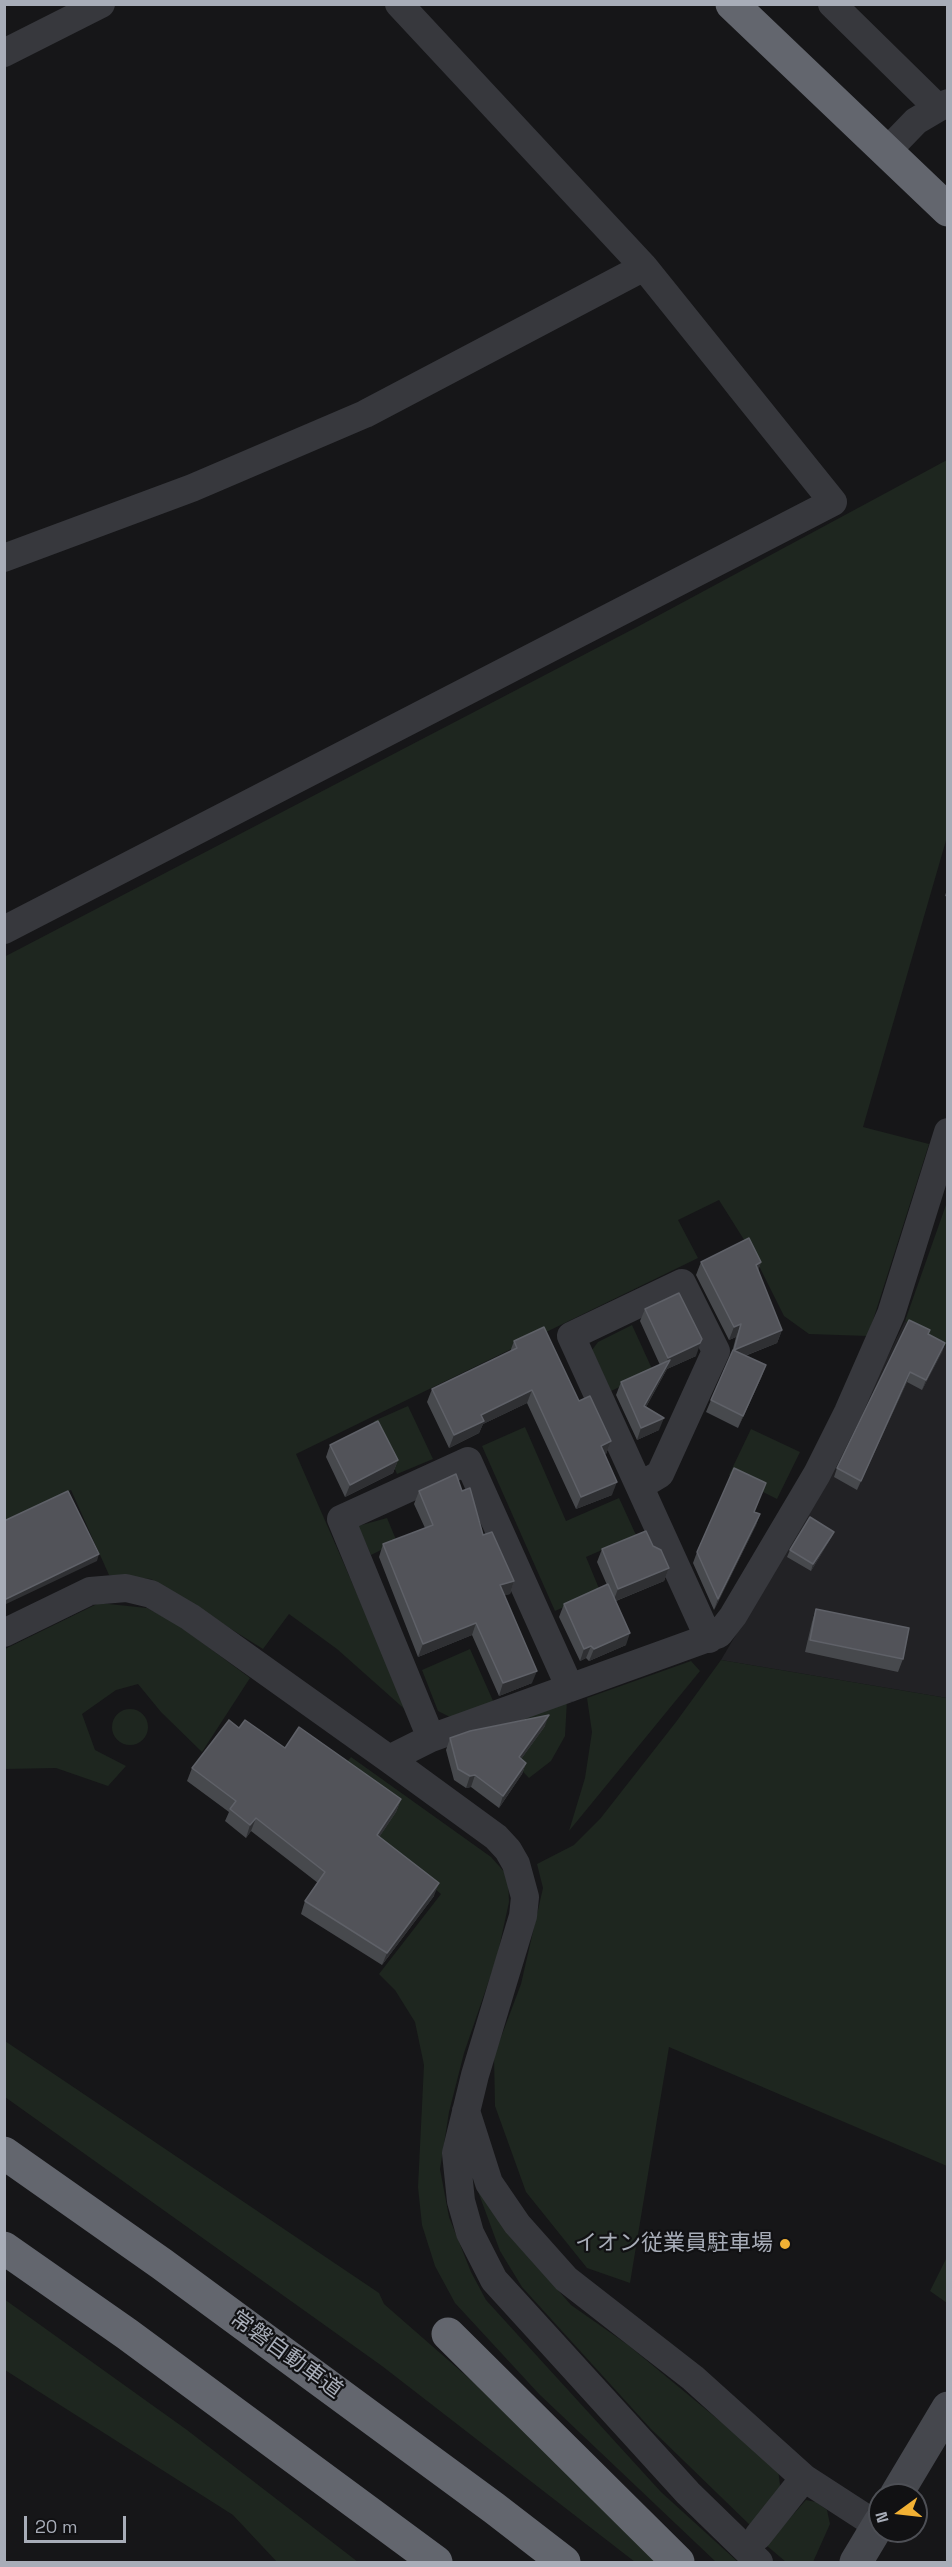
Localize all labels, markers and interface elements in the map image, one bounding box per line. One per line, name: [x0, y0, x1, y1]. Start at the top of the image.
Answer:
place label: イオン従業員駐車場: [575, 2231, 773, 2257]
marker: イオン従業員駐車場: [778, 2237, 792, 2251]
street label: 常磐自動車道: [225, 2306, 347, 2404]
north arrow: [868, 2483, 928, 2543]
scale bar: [27, 2504, 129, 2542]
text: N: [871, 2509, 894, 2525]
text: 20 m: [35, 2515, 78, 2538]

